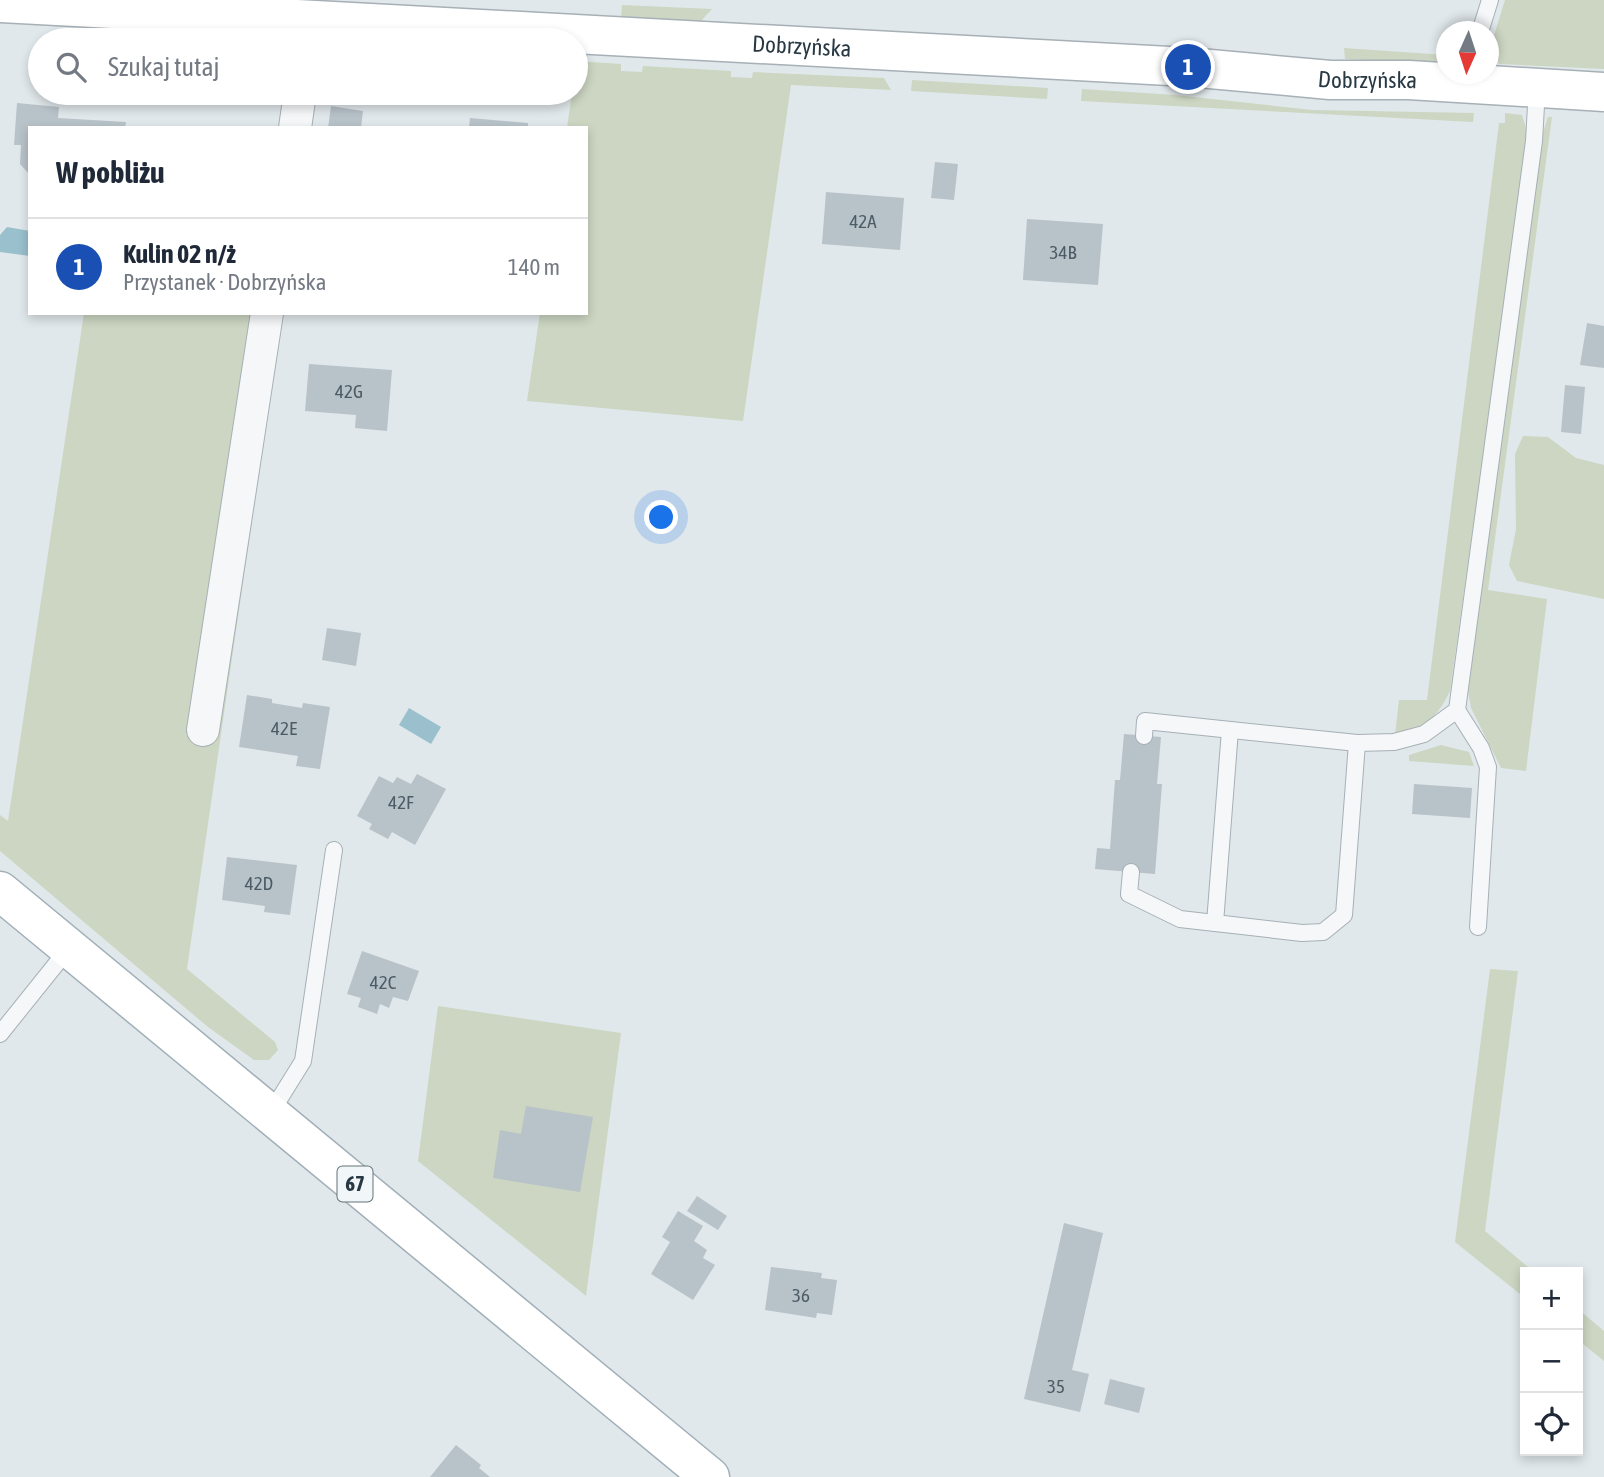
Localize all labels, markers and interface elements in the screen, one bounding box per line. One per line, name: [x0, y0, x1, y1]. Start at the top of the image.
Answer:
north arrow: [1436, 21, 1499, 84]
search box: [28, 28, 588, 105]
street label: Dobrzyńska: [752, 31, 852, 62]
pin: 1: [1165, 41, 1211, 93]
icon: search: [52, 48, 90, 86]
text: Szukaj tutaj: [108, 52, 220, 82]
street label: Dobrzyńska: [1317, 66, 1418, 93]
text: W pobliżu: [56, 155, 165, 189]
house number: 42A: [849, 210, 877, 232]
text: Kulin 02 n/ż: [123, 239, 236, 269]
house number: 34B: [1050, 241, 1076, 263]
text: 1: [74, 254, 84, 280]
text: 140 m: [508, 254, 560, 280]
text: Przystanek · Dobrzyńska: [123, 269, 326, 295]
house number: 42G: [335, 380, 363, 402]
your location: [644, 500, 678, 534]
house number: 42E: [271, 717, 297, 739]
house number: 42F: [388, 791, 414, 813]
house number: 42D: [245, 872, 273, 894]
house number: 42C: [370, 971, 397, 993]
road number: 67: [338, 1166, 372, 1202]
map controls: [1520, 1267, 1583, 1456]
button: +: [1520, 1267, 1583, 1330]
house number: 36: [792, 1284, 810, 1306]
button: −: [1520, 1330, 1583, 1393]
house number: 35: [1047, 1375, 1065, 1397]
button: locate: [1520, 1393, 1583, 1456]

